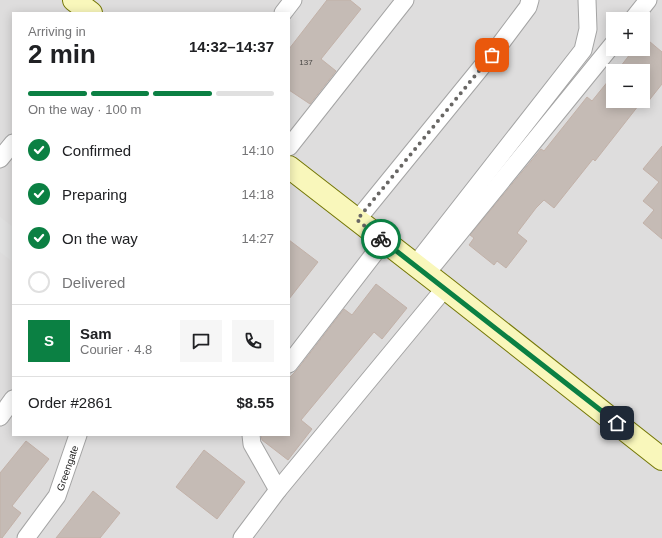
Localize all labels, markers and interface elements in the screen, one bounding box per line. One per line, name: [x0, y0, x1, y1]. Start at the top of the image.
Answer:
map controls: [606, 12, 650, 108]
button: +: [606, 12, 650, 56]
text: Arriving in: [28, 24, 86, 39]
text: 14:32–14:37: [189, 38, 274, 55]
pin: [475, 38, 509, 72]
text: 2 min: [28, 39, 96, 69]
icon: bag: [481, 44, 503, 66]
house number: 137: [299, 58, 313, 67]
button: −: [606, 64, 650, 108]
text: On the way · 100 m: [28, 102, 141, 117]
icon: check: [28, 139, 50, 161]
text: Confirmed: [62, 142, 131, 159]
text: 14:10: [241, 143, 274, 158]
icon: check: [28, 183, 50, 205]
text: Preparing: [62, 186, 127, 203]
text: 14:18: [241, 187, 274, 202]
courier: [361, 219, 401, 259]
icon: check: [28, 227, 50, 249]
icon: bike: [370, 228, 392, 250]
text: On the way: [62, 230, 138, 247]
text: 14:27: [241, 231, 274, 246]
text: Delivered: [62, 274, 125, 291]
button: chat: [180, 320, 222, 362]
button: phone: [232, 320, 274, 362]
text: Sam: [80, 325, 112, 342]
text: S: [44, 332, 54, 349]
text: Courier · 4.8: [80, 342, 152, 357]
text: Order #2861: [28, 394, 112, 411]
text: $8.55: [236, 394, 274, 411]
pin: [600, 406, 634, 440]
icon: home: [606, 412, 628, 434]
street label: Greengate: [55, 444, 81, 492]

